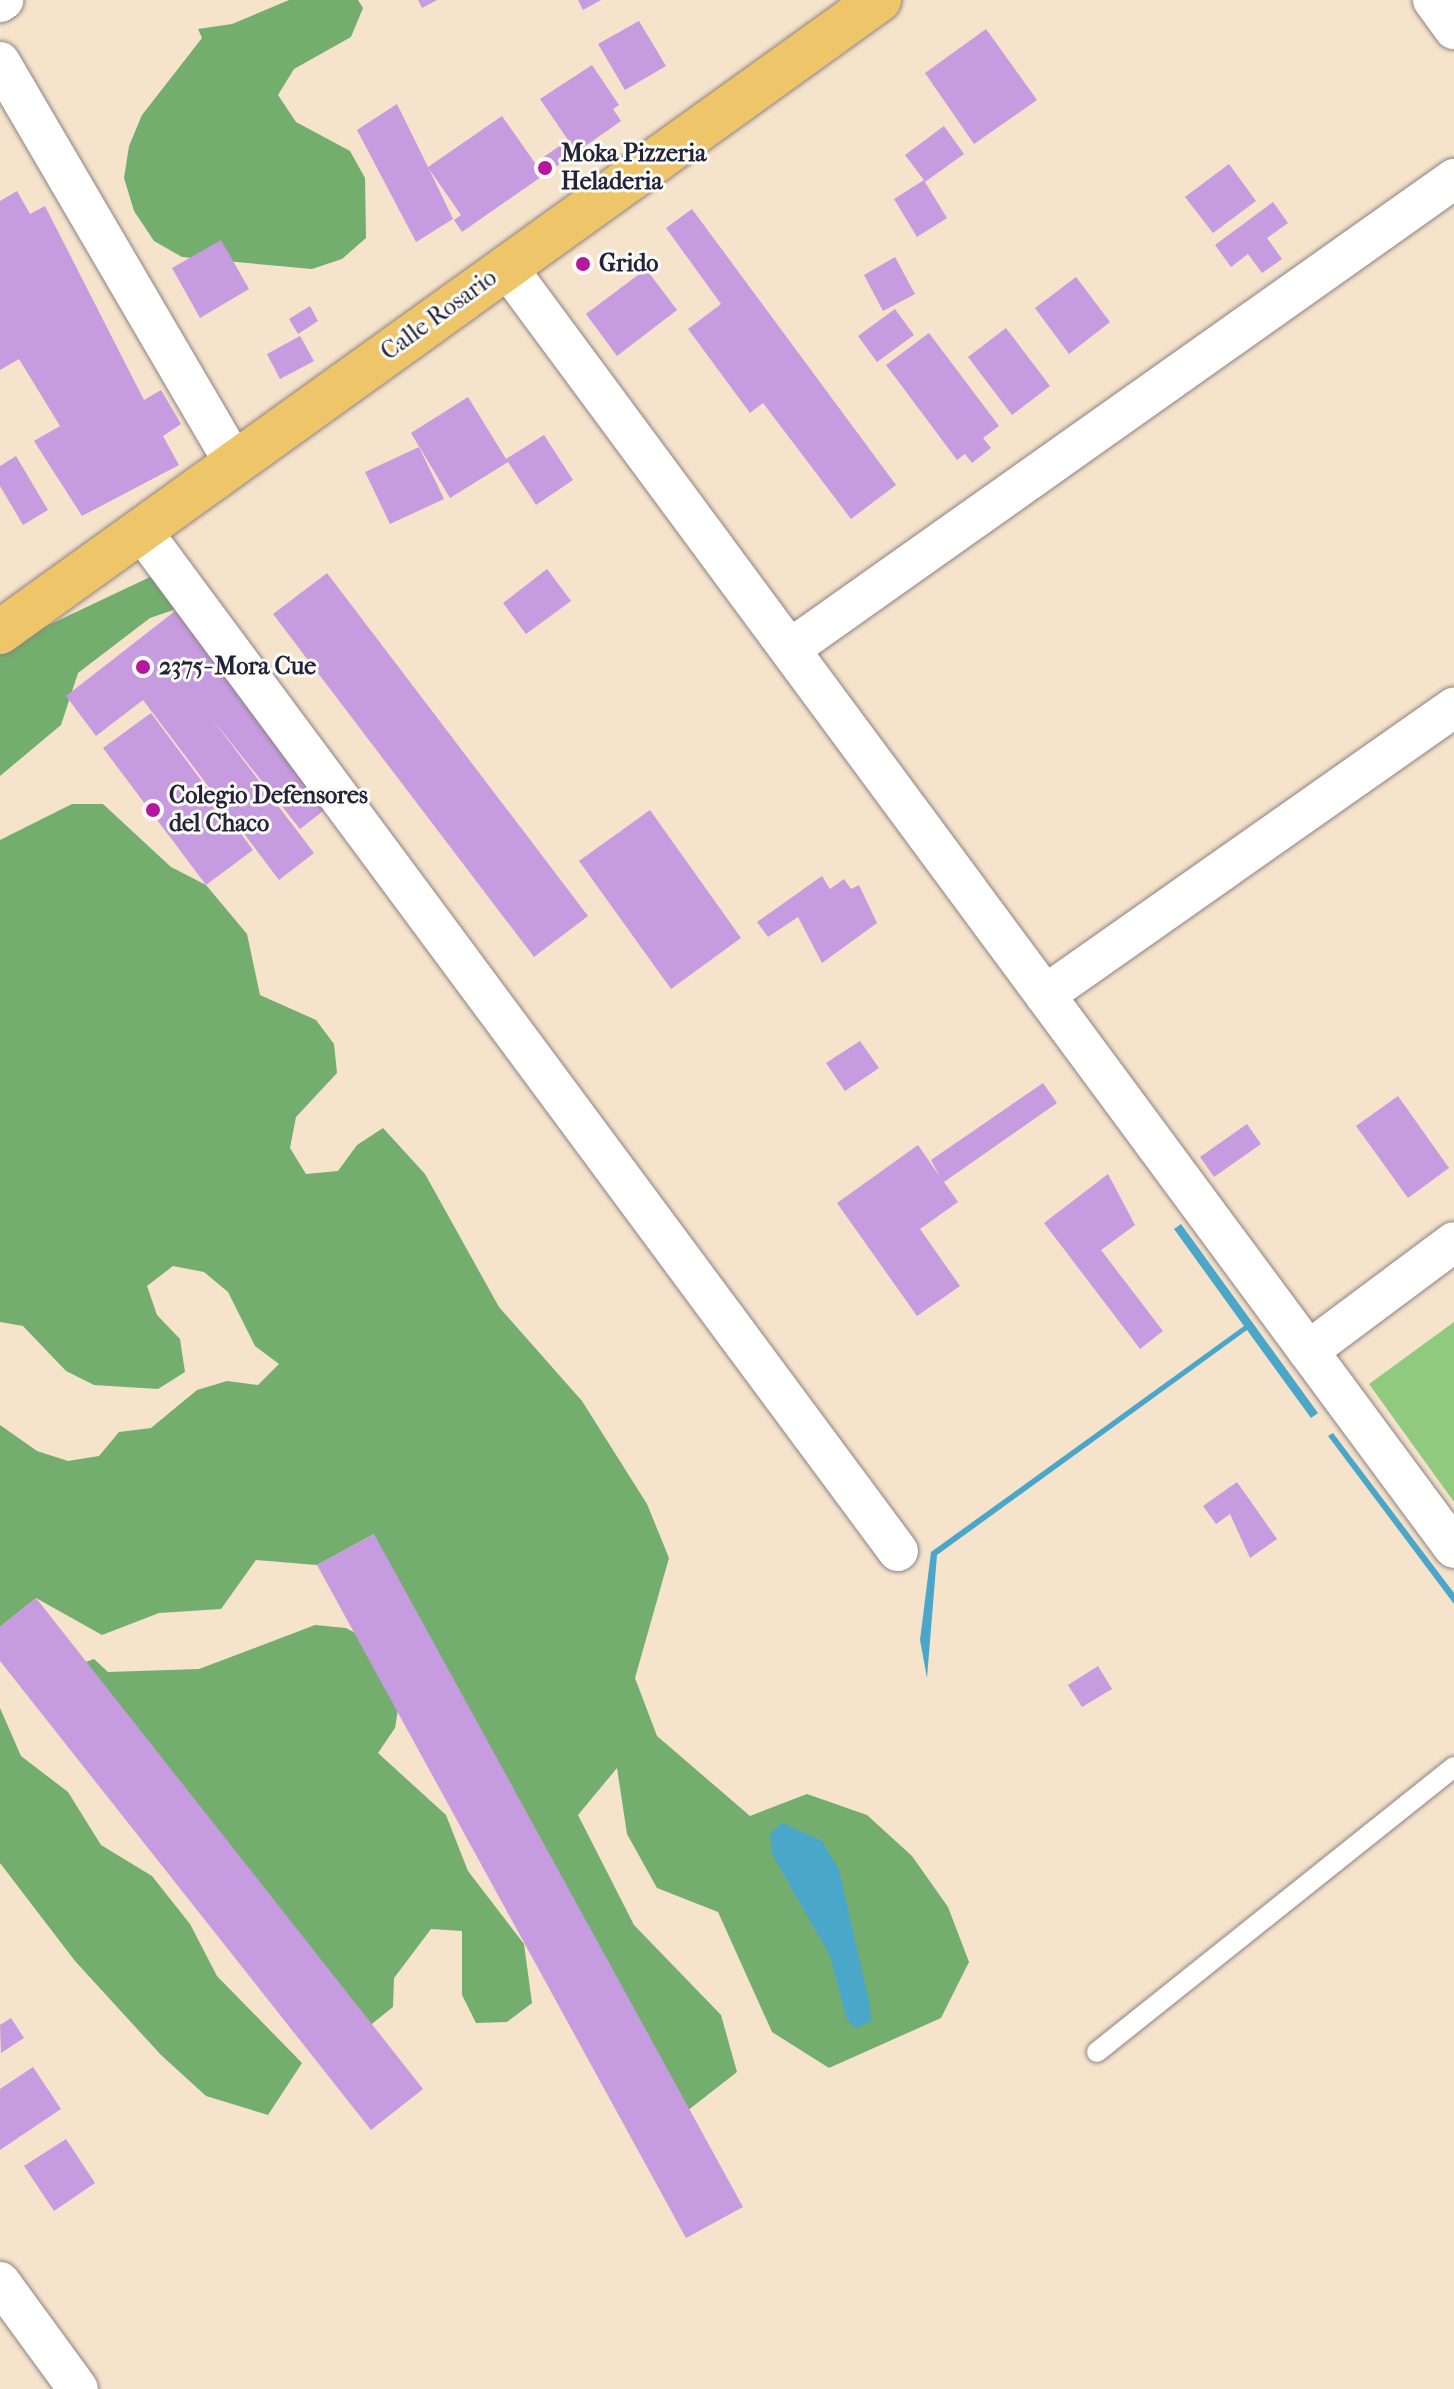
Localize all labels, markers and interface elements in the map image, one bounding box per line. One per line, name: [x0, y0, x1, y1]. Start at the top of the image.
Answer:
place label: Moka Pizzeria Heladeria: [561, 140, 706, 196]
marker: Moka Pizzeria Heladeria: [536, 159, 554, 177]
place label: Grido: [599, 250, 658, 278]
marker: Grido: [574, 255, 592, 273]
street label: Calle Rosario: [376, 263, 502, 367]
place label: 2375- Mora Cue: [159, 653, 316, 681]
marker: 2375- Mora Cue: [134, 658, 152, 676]
place label: Colegio Defensores del Chaco: [169, 782, 368, 838]
marker: Colegio Defensores del Chaco: [144, 801, 162, 819]

